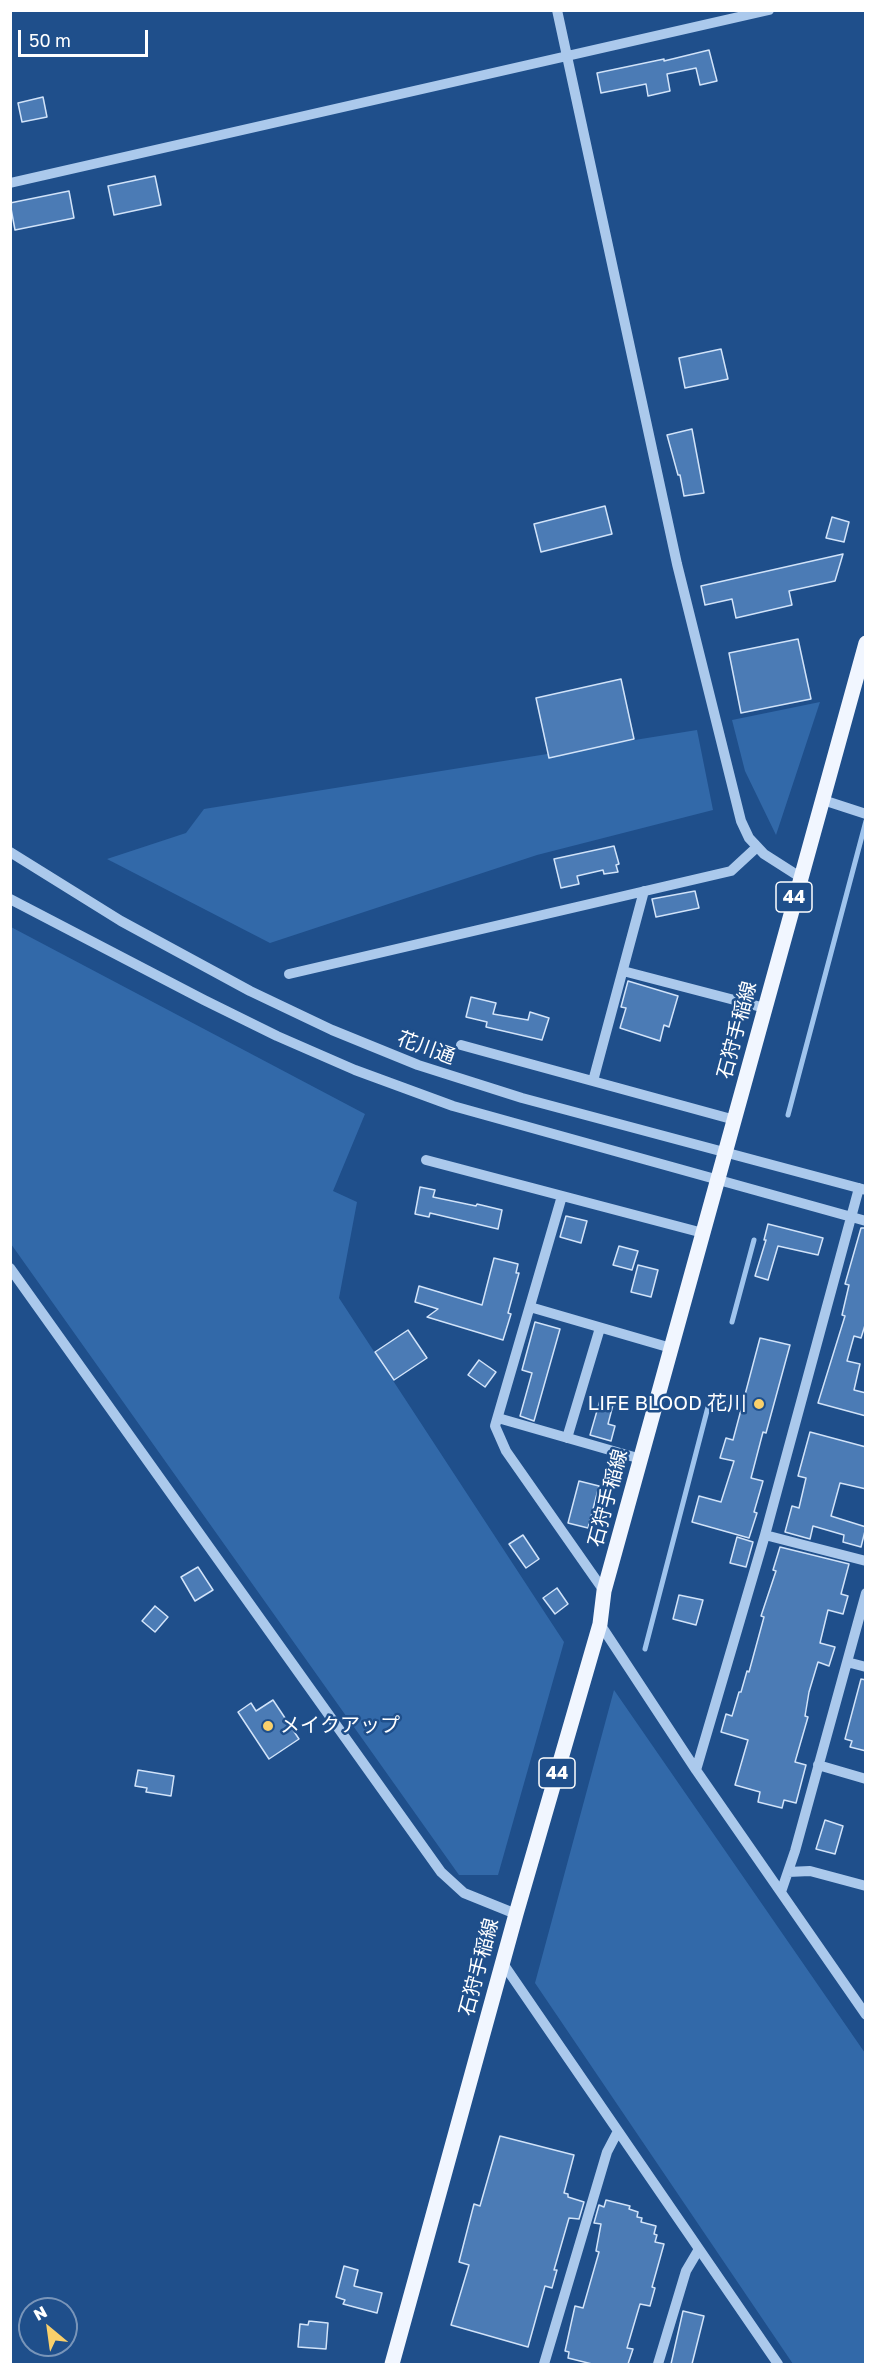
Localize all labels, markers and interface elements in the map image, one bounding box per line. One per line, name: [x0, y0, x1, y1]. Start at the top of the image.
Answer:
scale bar: [21, 18, 152, 56]
text: 50 m: [29, 29, 71, 51]
road number: 44: [776, 882, 812, 912]
street label: 石狩手稲線: [712, 979, 762, 1081]
street label: 花川通: [394, 1026, 458, 1070]
place label: LIFE BLOOD 花川: [588, 1392, 747, 1416]
marker: LIFE BLOOD 花川: [752, 1397, 766, 1411]
street label: 石狩手稲線: [583, 1447, 633, 1549]
place label: メイクアップ: [280, 1714, 400, 1738]
marker: メイクアップ: [261, 1719, 275, 1733]
road number: 44: [539, 1758, 575, 1788]
street label: 石狩手稲線: [454, 1916, 504, 2018]
north arrow: [18, 2297, 78, 2357]
text: N: [30, 2301, 50, 2325]

